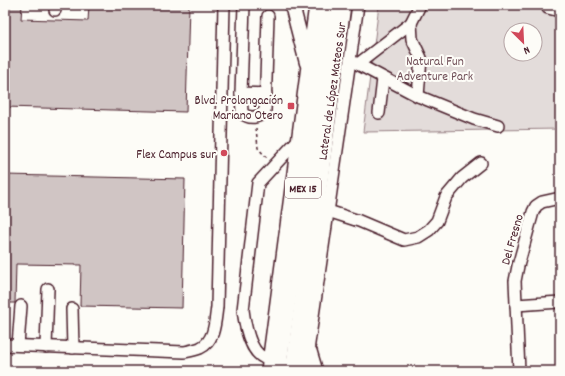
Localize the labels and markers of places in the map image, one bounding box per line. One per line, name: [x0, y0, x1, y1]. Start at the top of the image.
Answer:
place label: Blvd. Prolongación Mariano Otero: [195, 92, 283, 126]
marker: Blvd. Prolongación Mariano Otero: [286, 101, 296, 111]
place label: Flex Campus sur: [136, 146, 216, 165]
marker: Flex Campus sur: [219, 148, 229, 158]

